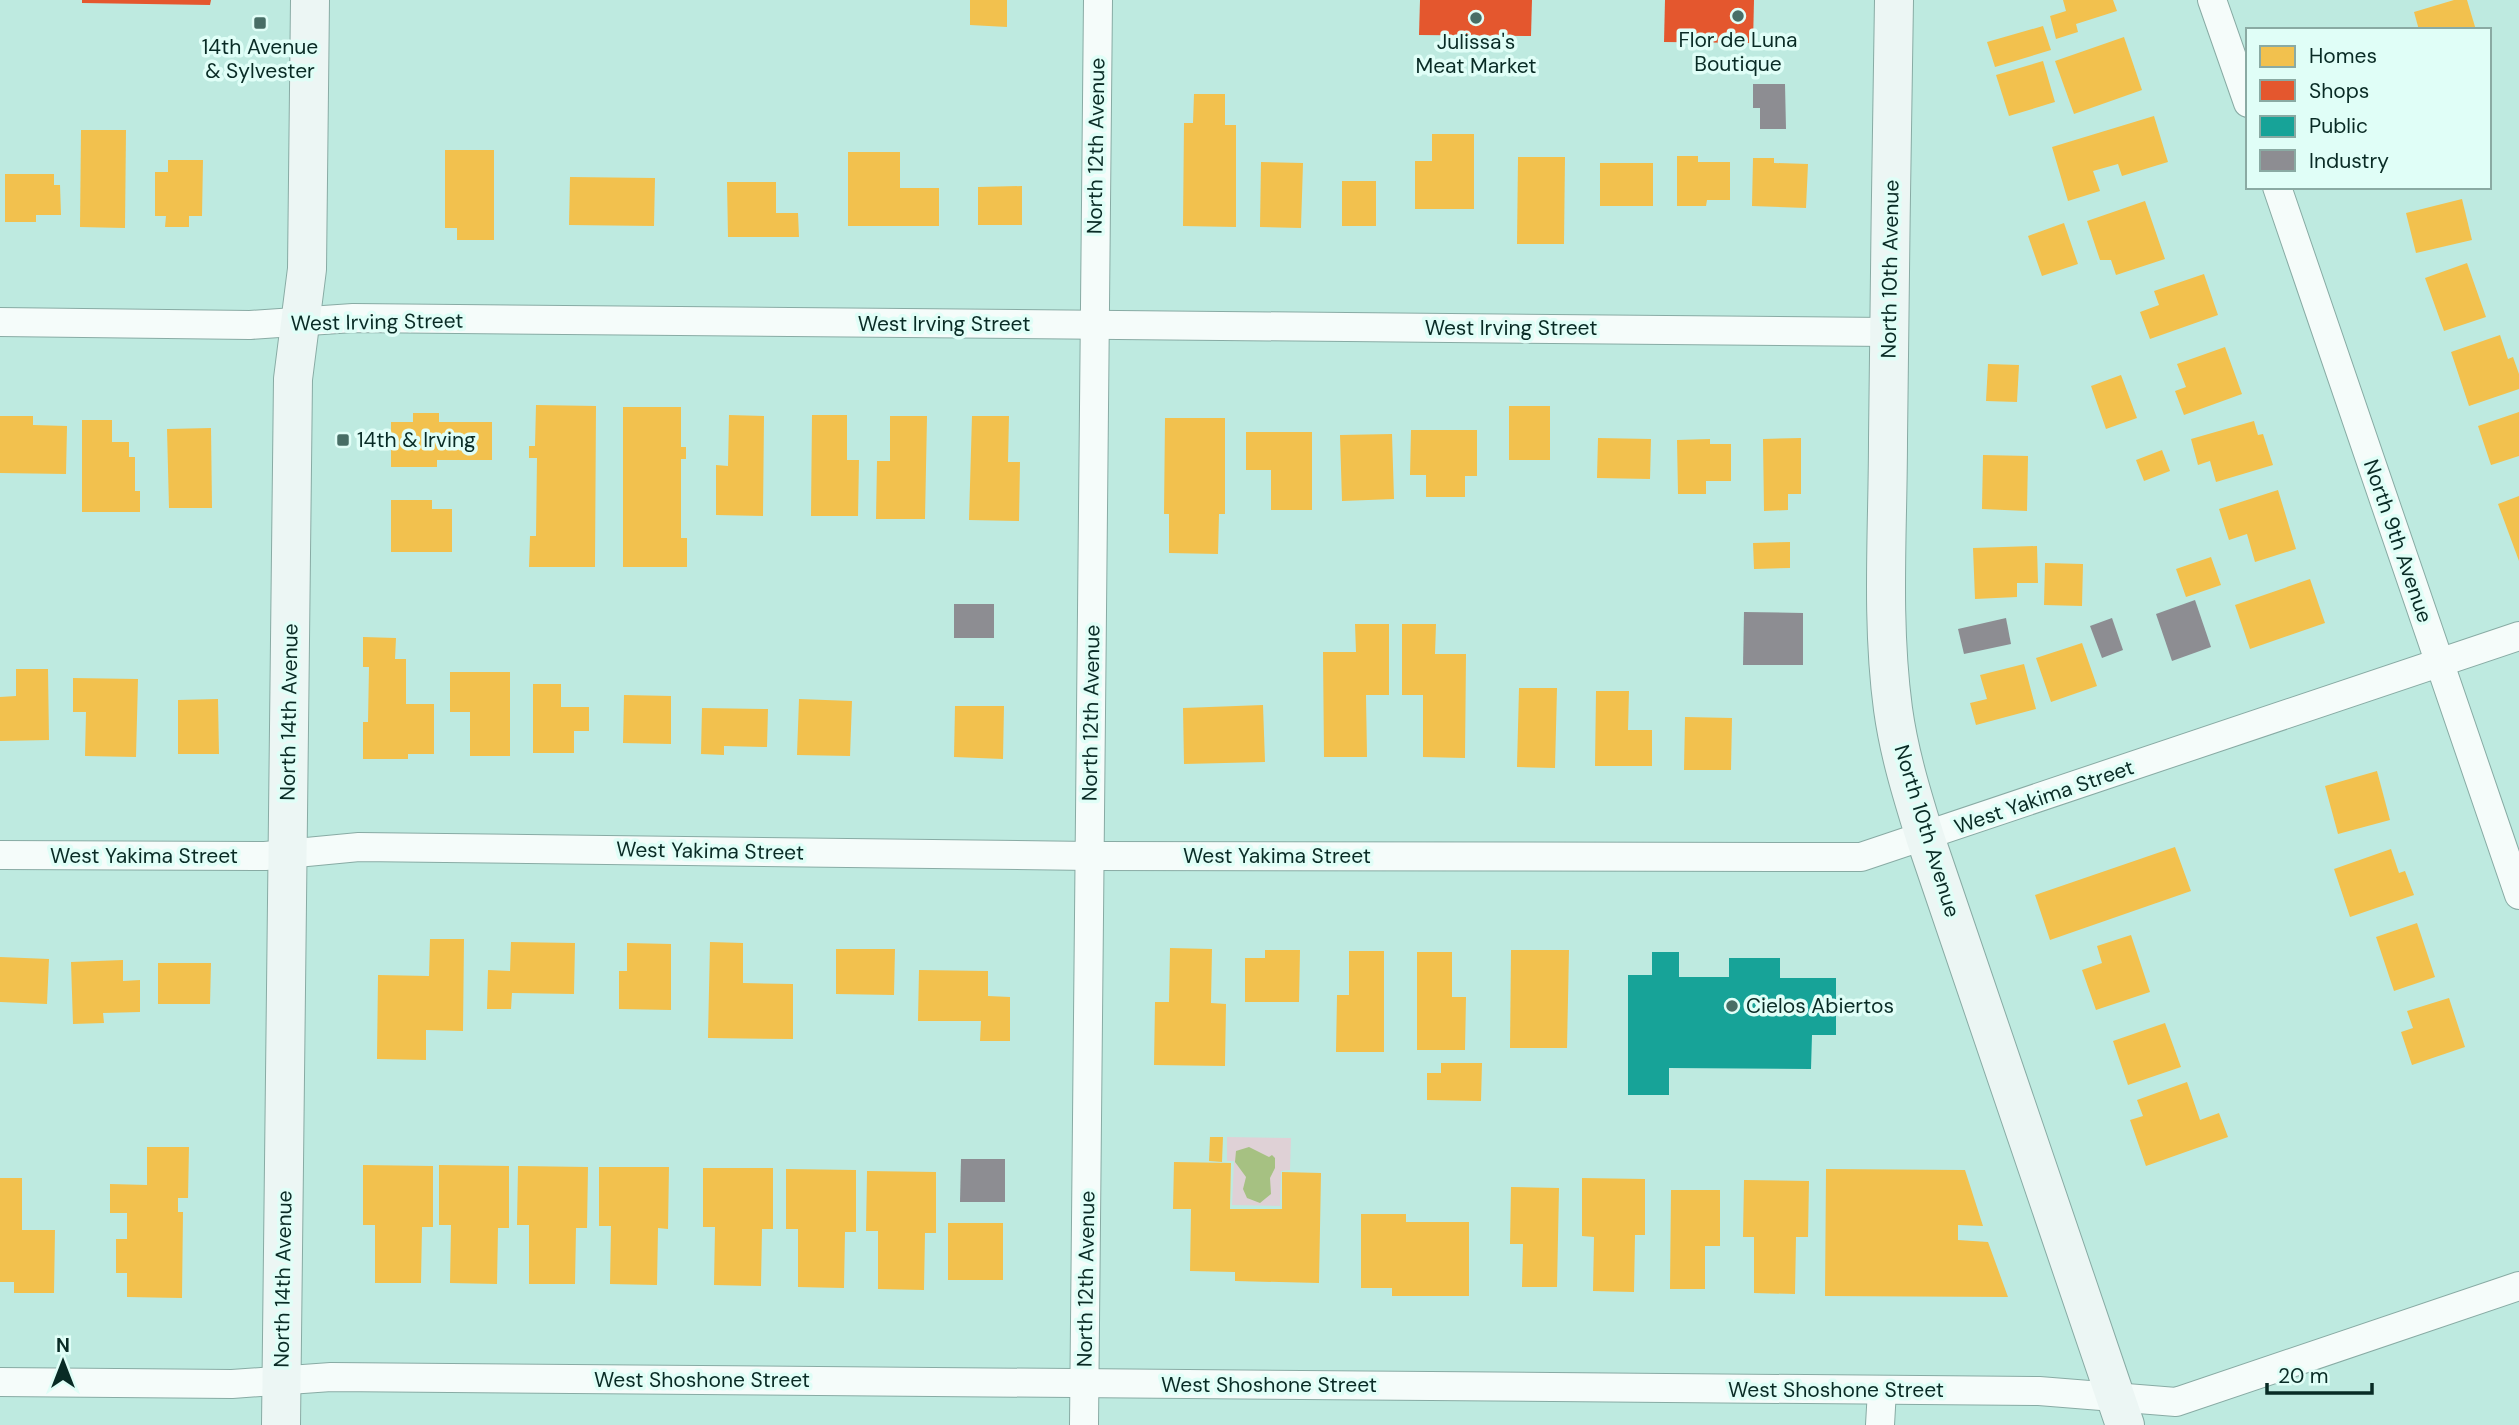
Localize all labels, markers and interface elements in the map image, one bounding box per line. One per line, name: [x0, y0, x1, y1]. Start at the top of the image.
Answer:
marker: Flor de Luna Boutique: [1730, 8, 1746, 24]
marker: Julissa's Meat Market: [1468, 10, 1484, 26]
marker: 14th Avenue & Sylvester: [252, 15, 268, 31]
place label: Flor de Luna Boutique: [1679, 26, 1798, 78]
place label: Julissa's Meat Market: [1415, 28, 1537, 80]
legend: [2246, 28, 2491, 189]
place label: 14th Avenue & Sylvester: [202, 33, 318, 85]
text: Homes: [2309, 42, 2377, 70]
street label: North 12th Avenue: [1080, 57, 1112, 234]
text: Shops: [2309, 77, 2369, 105]
text: Public: [2309, 112, 2368, 140]
text: Industry: [2309, 147, 2389, 175]
street label: North 10th Avenue: [1874, 179, 1906, 359]
street label: West Irving Street: [290, 306, 464, 338]
street label: West Irving Street: [858, 310, 1030, 338]
street label: West Irving Street: [1425, 314, 1597, 342]
place label: 14th & Irving: [357, 426, 476, 454]
marker: 14th & Irving: [335, 432, 351, 448]
street label: North 9th Avenue: [2357, 456, 2439, 626]
street label: North 14th Avenue: [273, 623, 305, 801]
street label: North 12th Avenue: [1075, 624, 1107, 801]
street label: North 10th Avenue: [1887, 741, 1967, 921]
street label: West Yakima Street: [1951, 753, 2137, 841]
street label: West Yakima Street: [616, 835, 804, 867]
street label: West Yakima Street: [50, 842, 238, 870]
street label: West Yakima Street: [1183, 842, 1371, 870]
place label: Cielos Abiertos: [1746, 992, 1894, 1020]
marker: Cielos Abiertos: [1724, 998, 1740, 1014]
street label: North 14th Avenue: [267, 1190, 299, 1368]
street label: North 12th Avenue: [1070, 1190, 1102, 1367]
north arrow: [28, 1327, 98, 1397]
text: N: [56, 1333, 70, 1358]
scale bar: [2267, 1352, 2372, 1396]
text: 20 m: [2278, 1362, 2329, 1390]
street label: West Shoshone Street: [594, 1366, 810, 1394]
street label: West Shoshone Street: [1161, 1371, 1377, 1399]
street label: West Shoshone Street: [1728, 1376, 1944, 1404]

